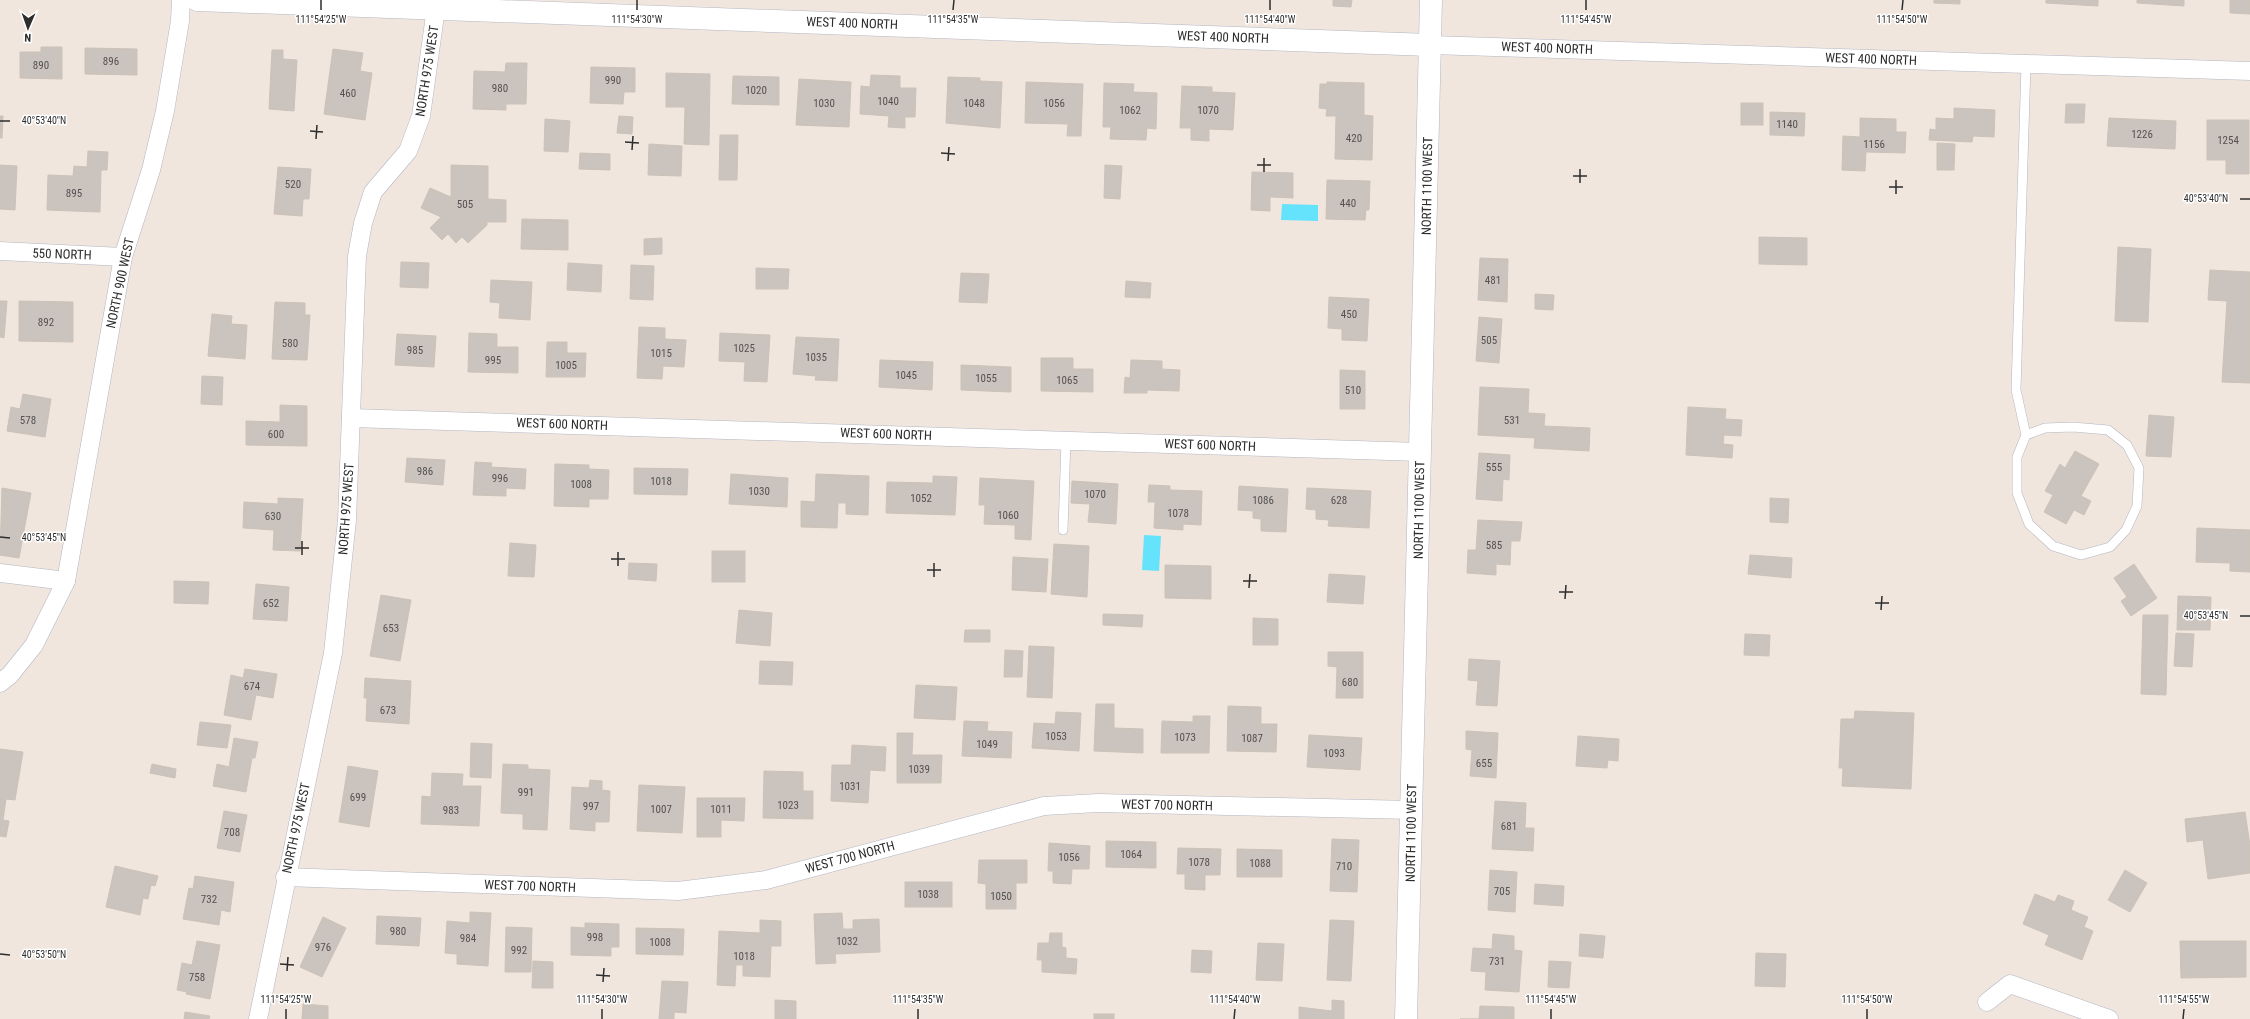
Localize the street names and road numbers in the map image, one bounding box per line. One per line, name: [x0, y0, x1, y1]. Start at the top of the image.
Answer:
street label: WEST 400 NORTH: [806, 14, 898, 32]
street label: NORTH 975 WEST: [412, 24, 442, 118]
street label: WEST 400 NORTH: [1177, 28, 1269, 46]
street label: WEST 400 NORTH: [1501, 39, 1593, 57]
street label: WEST 400 NORTH: [1825, 50, 1917, 68]
street label: NORTH 1100 WEST: [1419, 136, 1435, 235]
street label: NORTH 900 WEST: [103, 236, 137, 330]
street label: 550 NORTH: [32, 245, 92, 263]
street label: WEST 600 NORTH: [516, 415, 608, 433]
street label: WEST 600 NORTH: [840, 425, 932, 443]
street label: WEST 600 NORTH: [1164, 436, 1256, 454]
street label: NORTH 1100 WEST: [1411, 460, 1427, 559]
street label: NORTH 975 WEST: [335, 462, 357, 556]
street label: NORTH 975 WEST: [279, 781, 313, 875]
street label: NORTH 1100 WEST: [1403, 783, 1419, 882]
street label: WEST 700 NORTH: [1121, 797, 1213, 813]
street label: WEST 700 NORTH: [804, 838, 896, 876]
street label: WEST 700 NORTH: [484, 877, 576, 895]

